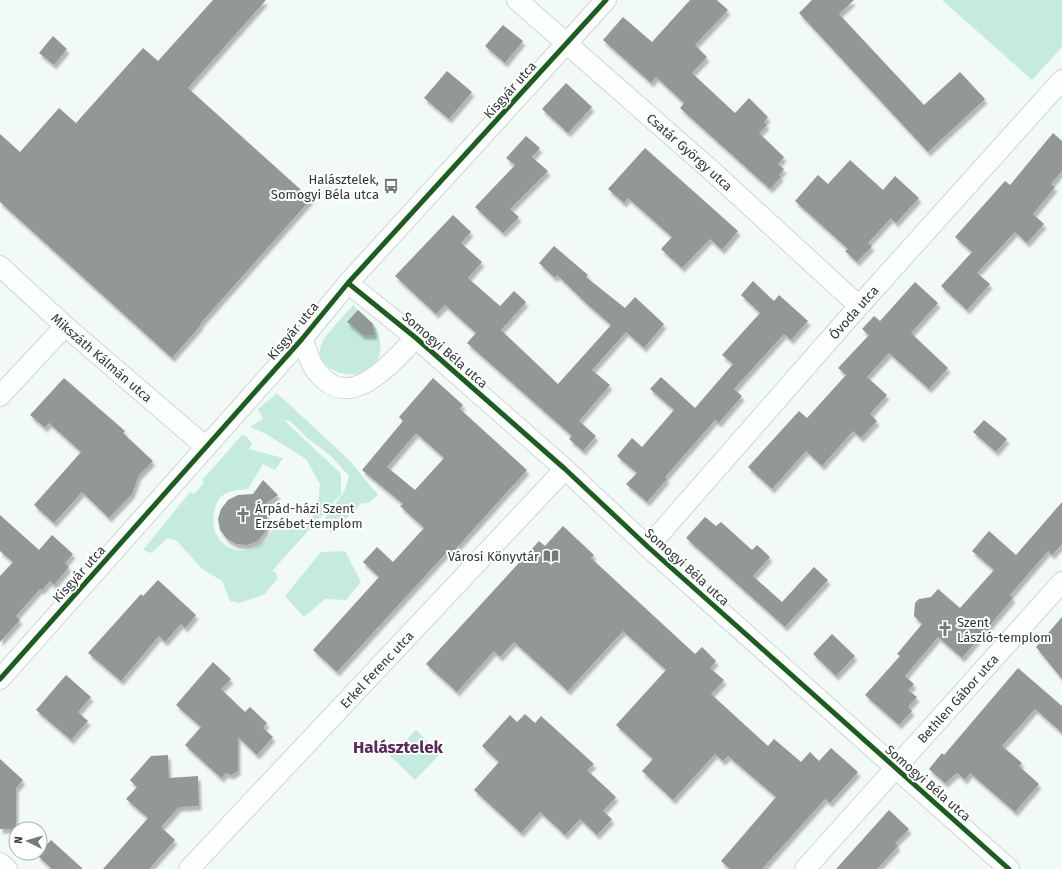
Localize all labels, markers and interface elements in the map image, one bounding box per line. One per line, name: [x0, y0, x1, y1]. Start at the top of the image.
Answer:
street label: Kisgyár utca: [481, 59, 539, 121]
street label: Csatár György utca: [644, 110, 736, 194]
place label: Halásztelek, Somogyi Béla utca: [271, 172, 379, 202]
bus stop icon: Halásztelek, Somogyi Béla utca: [382, 177, 400, 195]
street label: Óvoda utca: [826, 282, 881, 342]
street label: Kisgyár utca: [264, 299, 322, 363]
street label: Somogyi Béla utca: [399, 309, 491, 391]
street label: Mikszáth Kálmán utca: [49, 310, 155, 405]
place label: Árpád-házi Szent Erzsébet-templom: [255, 501, 363, 531]
church icon: Árpád-házi Szent Erzsébet-templom: [234, 506, 252, 524]
street label: Somogyi Béla utca: [642, 525, 732, 609]
street label: Kisgyár utca: [50, 543, 108, 605]
library icon: Városi Könyvtár: [542, 547, 560, 565]
place label: Városi Könyvtár: [448, 549, 539, 564]
place label: Szent László-templom: [957, 615, 1051, 645]
church icon: Szent László-templom: [936, 620, 954, 638]
street label: Erkel Ferenc utca: [337, 628, 416, 711]
street label: Bethlen Gábor utca: [914, 651, 1001, 746]
district label: Halásztelek: [353, 737, 444, 758]
street label: Somogyi Béla utca: [882, 742, 974, 824]
north arrow: [8, 821, 48, 861]
text: N: [12, 836, 25, 844]

